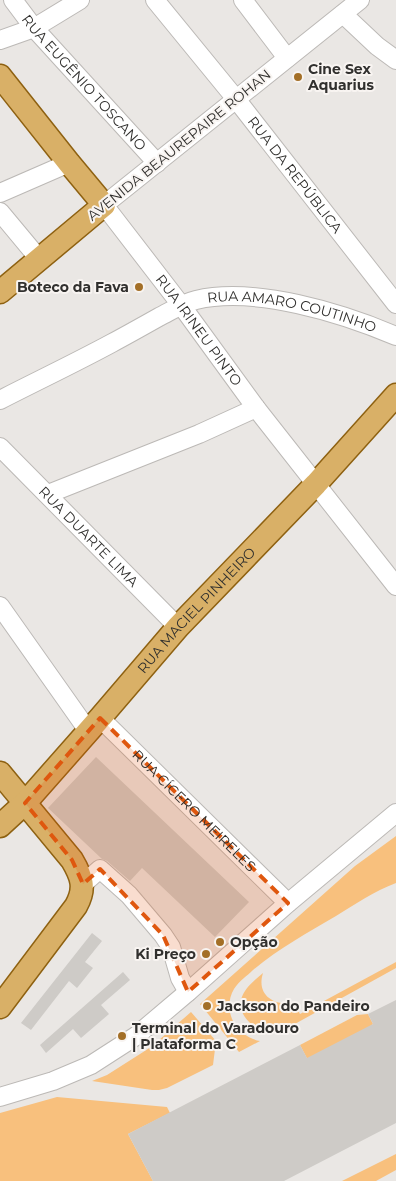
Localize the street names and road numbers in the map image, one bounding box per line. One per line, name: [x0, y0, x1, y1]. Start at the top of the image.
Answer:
street label: RUA EUGÊNIO TOSCANO: [18, 11, 150, 155]
street label: AVENIDA BEAUREPAIRE ROHAN: [84, 65, 274, 225]
street label: RUA DA REPÚBLICA: [244, 113, 347, 237]
street label: RUA IRINEU PINTO: [152, 271, 246, 390]
street label: RUA AMARO COUTINHO: [206, 287, 379, 336]
street label: RUA DUARTE LIMA: [35, 483, 143, 591]
street label: RUA MACIEL PINHEIRO: [133, 543, 259, 677]
street label: RUA CÍCERO MEIRELES: [128, 746, 260, 875]

